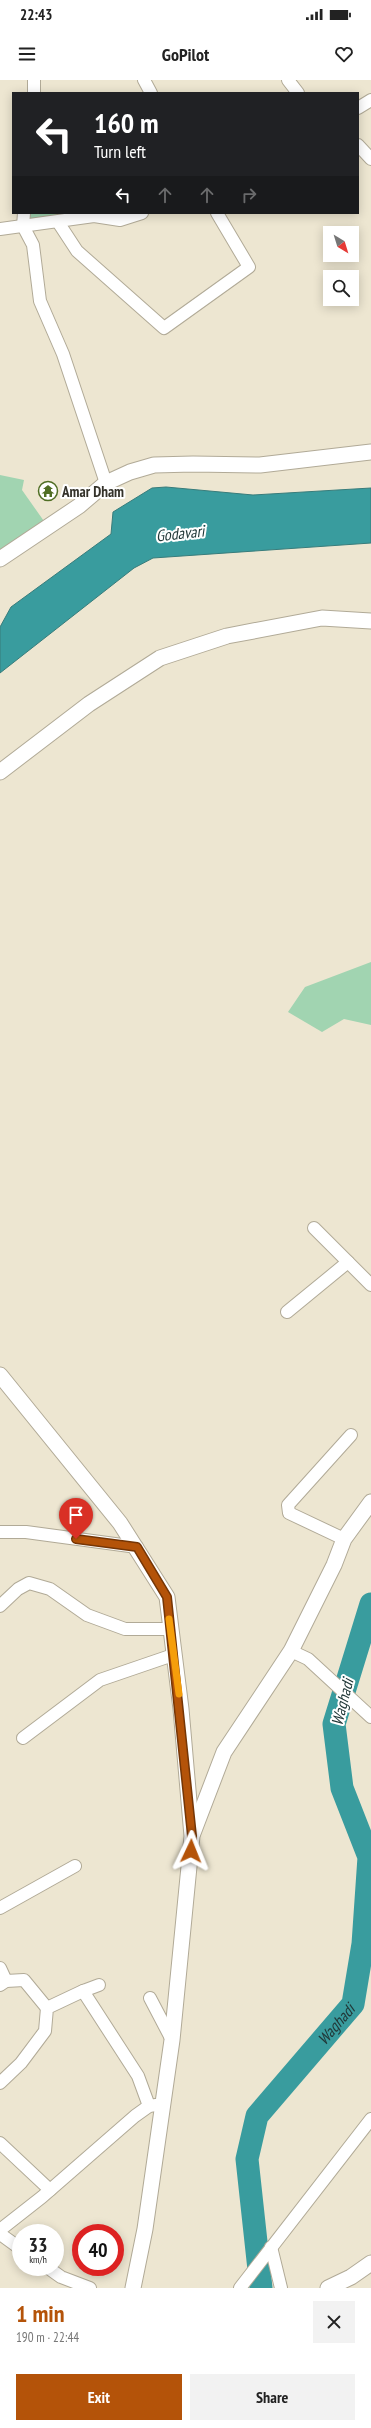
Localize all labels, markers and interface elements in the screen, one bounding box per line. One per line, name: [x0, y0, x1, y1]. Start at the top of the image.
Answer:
text: 22:43: [20, 5, 52, 24]
icon: menu: [16, 43, 38, 65]
text: GoPilot: [162, 43, 209, 66]
icon: heart: [333, 43, 355, 65]
text: 160 m: [94, 104, 158, 141]
icon: left: [28, 108, 80, 160]
text: Turn left: [94, 140, 146, 163]
icon: left: [112, 184, 134, 206]
icon: ahead: [154, 184, 176, 206]
icon: ahead: [196, 184, 218, 206]
icon: right: [238, 184, 260, 206]
north arrow: [323, 226, 359, 262]
map controls: [323, 226, 359, 306]
button: search: [323, 270, 359, 306]
temple icon: Amar Dham: [37, 480, 59, 502]
place label: Amar Dham: [61, 482, 124, 501]
water label: Godavari: [155, 520, 208, 545]
pin: [59, 1498, 93, 1539]
icon: arrive: [65, 1504, 87, 1526]
water label: Waghadi: [327, 1674, 358, 1727]
position arrow: [170, 1830, 212, 1872]
water label: Waghadi: [313, 1998, 360, 2049]
speed limit sign: 40: [72, 2224, 124, 2276]
text: 33: [28, 2232, 48, 2258]
text: km/h: [29, 2253, 47, 2266]
text: 1 min: [16, 2298, 64, 2329]
button: close: [313, 2301, 355, 2343]
text: 190 m · 22:44: [16, 2329, 79, 2346]
button: Exit: [16, 2374, 182, 2420]
button: Share: [190, 2374, 355, 2420]

